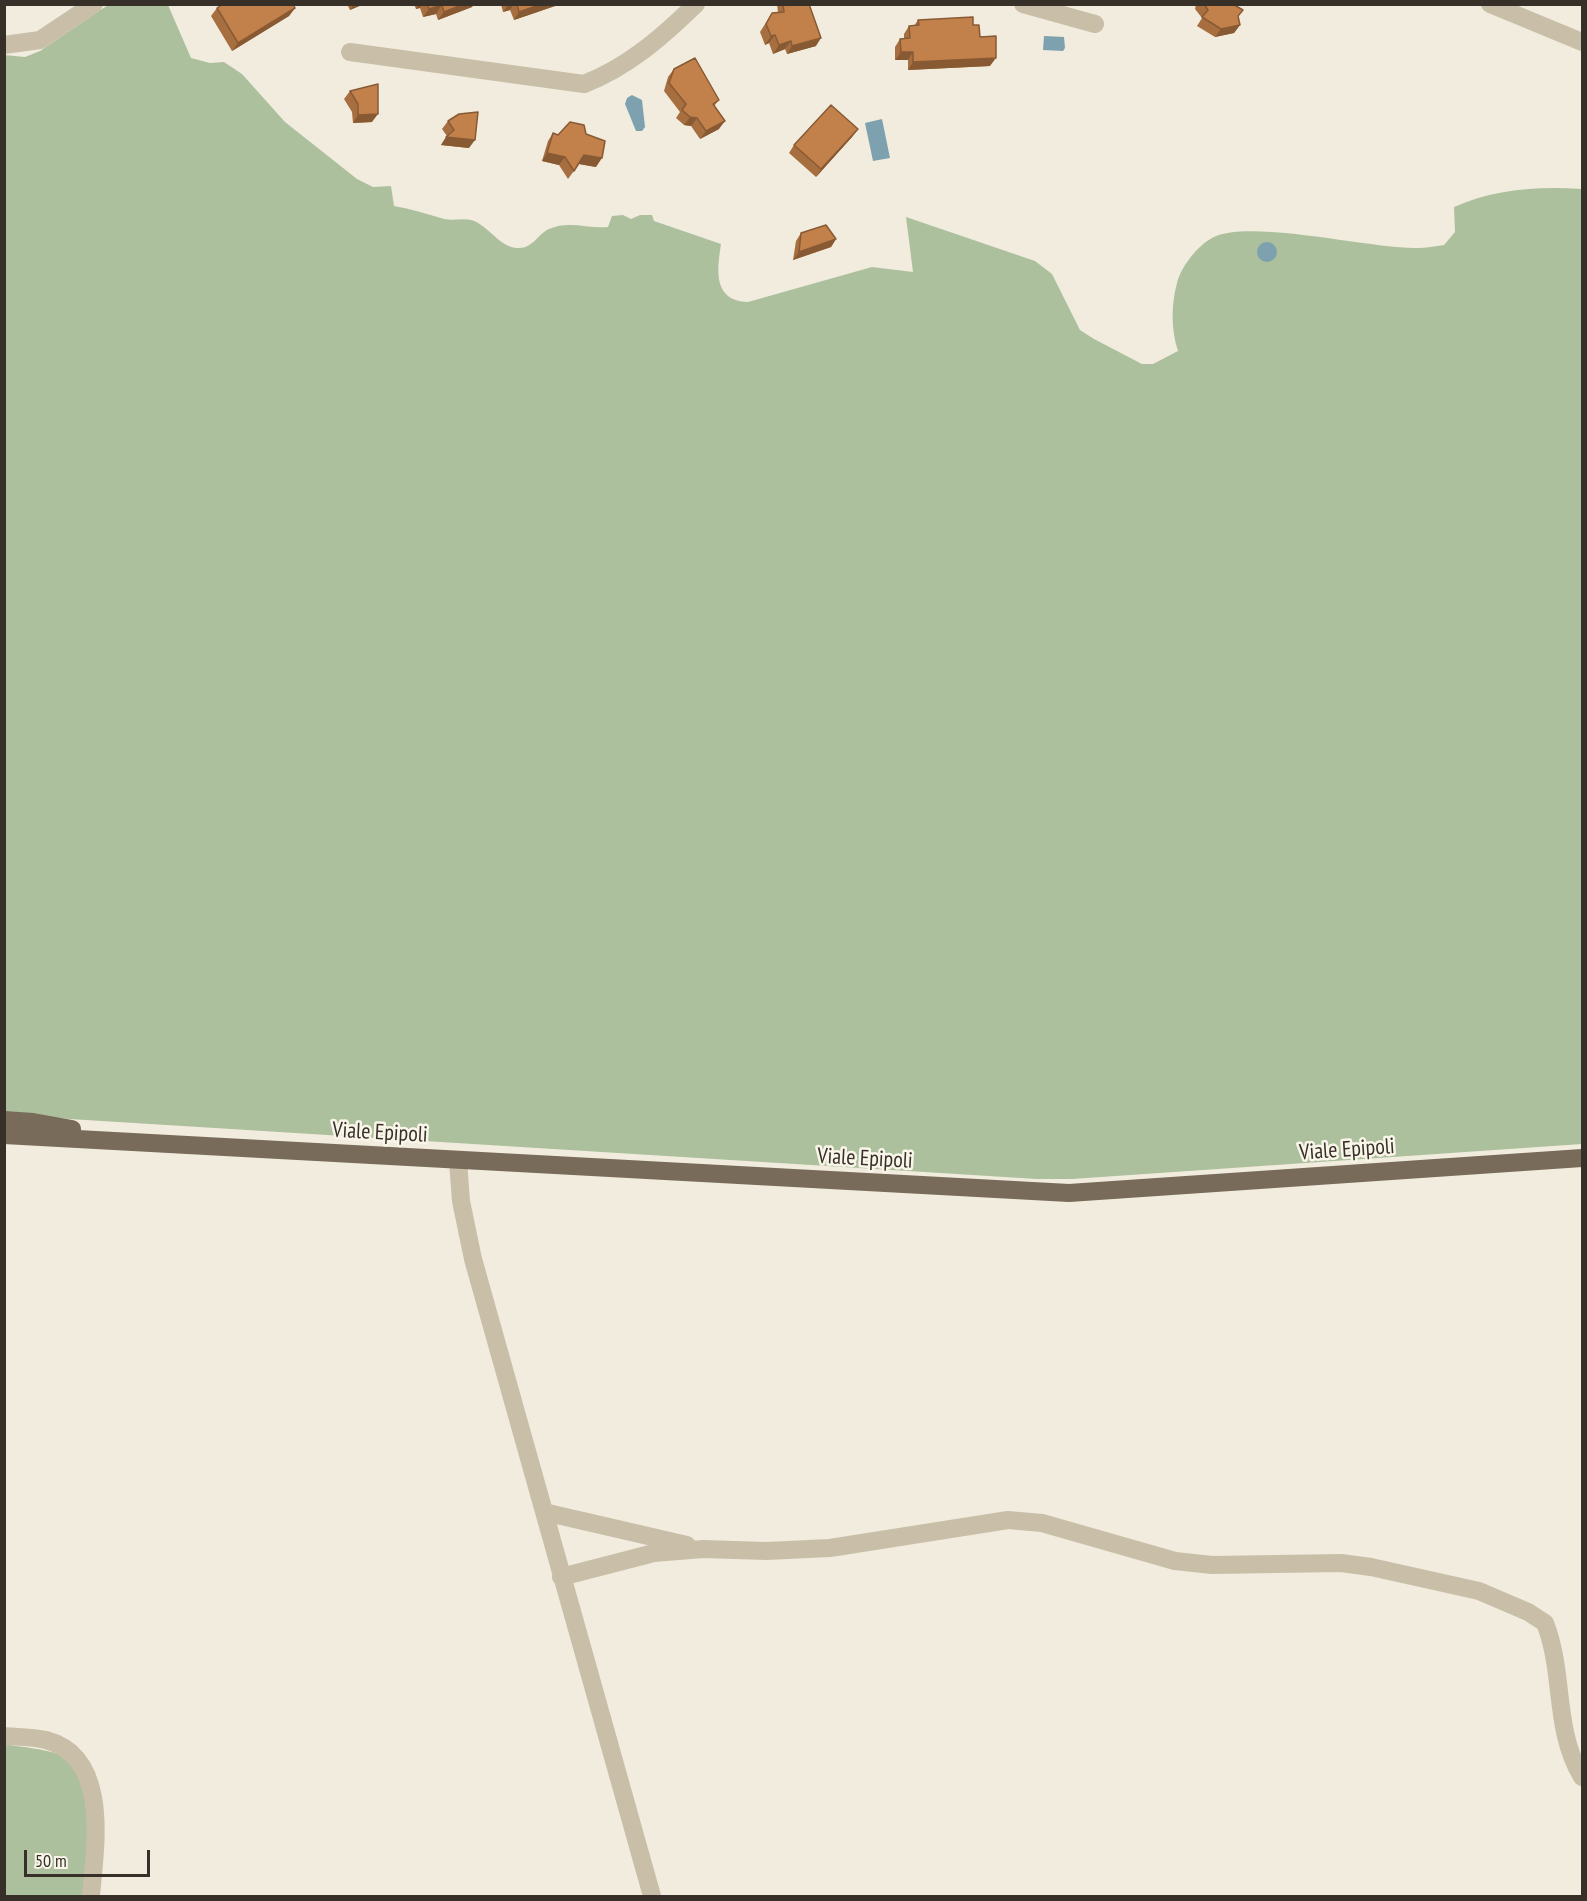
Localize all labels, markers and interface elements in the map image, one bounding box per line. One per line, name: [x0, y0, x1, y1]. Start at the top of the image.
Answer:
street label: Viale Epipoli: [332, 1117, 428, 1149]
street label: Viale Epipoli: [1298, 1134, 1396, 1166]
street label: Viale Epipoli: [817, 1143, 913, 1175]
scale bar: [27, 1838, 153, 1876]
text: 50 m: [35, 1849, 67, 1872]

